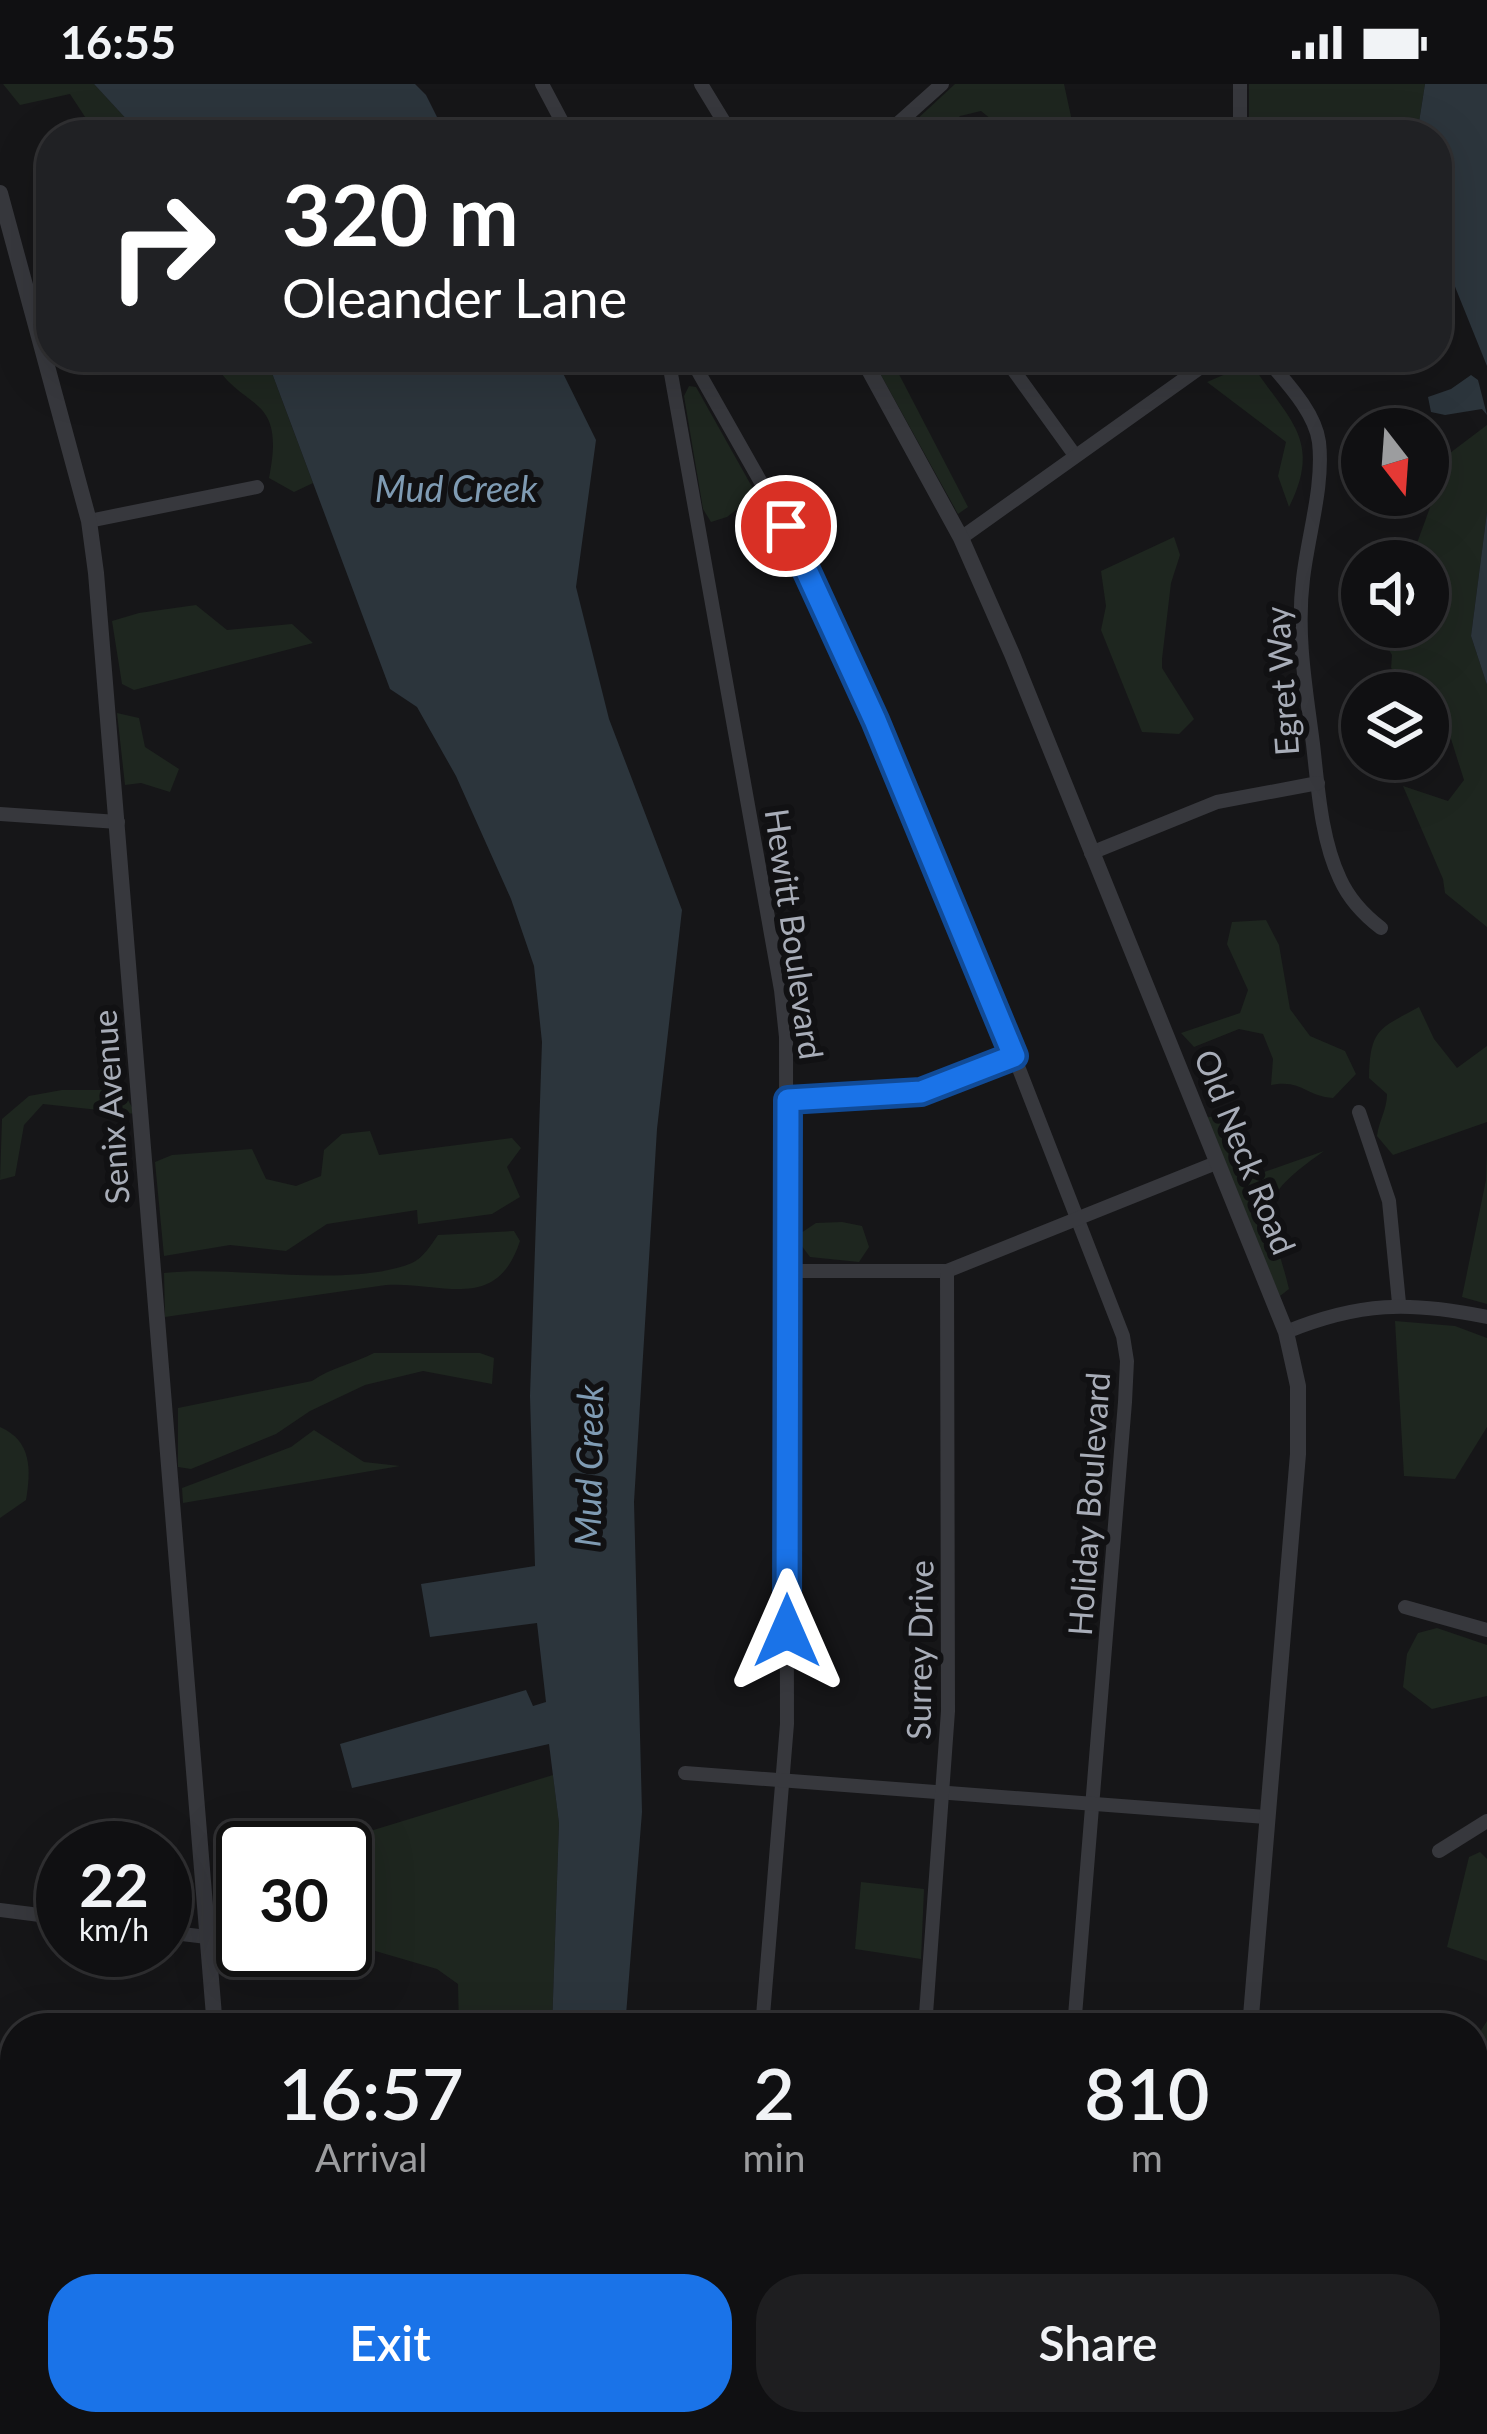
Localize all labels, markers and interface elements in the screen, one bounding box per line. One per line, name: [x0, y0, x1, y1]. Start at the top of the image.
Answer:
text: 16:55: [60, 15, 176, 69]
text: 320 m: [282, 163, 519, 264]
icon: right: [84, 168, 240, 324]
text: Oleander Lane: [282, 265, 627, 330]
north arrow: [1341, 408, 1449, 516]
map controls: [1341, 408, 1449, 780]
water label: Mud Creek: [375, 466, 538, 510]
pin: [735, 475, 837, 577]
icon: arrive: [753, 493, 819, 559]
button: sound: [1341, 540, 1449, 648]
street label: Egret Way: [1256, 605, 1306, 757]
button: layers: [1341, 672, 1449, 780]
street label: Hewitt Boulevard: [758, 806, 832, 1062]
street label: Senix Avenue: [83, 1009, 137, 1206]
street label: Old Neck Road: [1187, 1043, 1305, 1260]
street label: Holiday Boulevard: [1059, 1371, 1117, 1637]
water label: Mud Creek: [565, 1383, 611, 1548]
street label: Surrey Drive: [897, 1560, 941, 1740]
position arrow: [724, 1568, 850, 1694]
speed limit sign: 30: [216, 1821, 372, 1977]
text: 22: [79, 1848, 149, 1920]
text: km/h: [79, 1911, 149, 1947]
text: 16:57: [279, 2049, 464, 2135]
text: 2: [753, 2049, 795, 2135]
text: 810: [1084, 2049, 1209, 2135]
text: Arrival: [315, 2134, 427, 2180]
text: min: [742, 2134, 806, 2180]
text: m: [1131, 2134, 1163, 2180]
button: Exit: [48, 2274, 732, 2412]
button: Share: [756, 2274, 1440, 2412]

